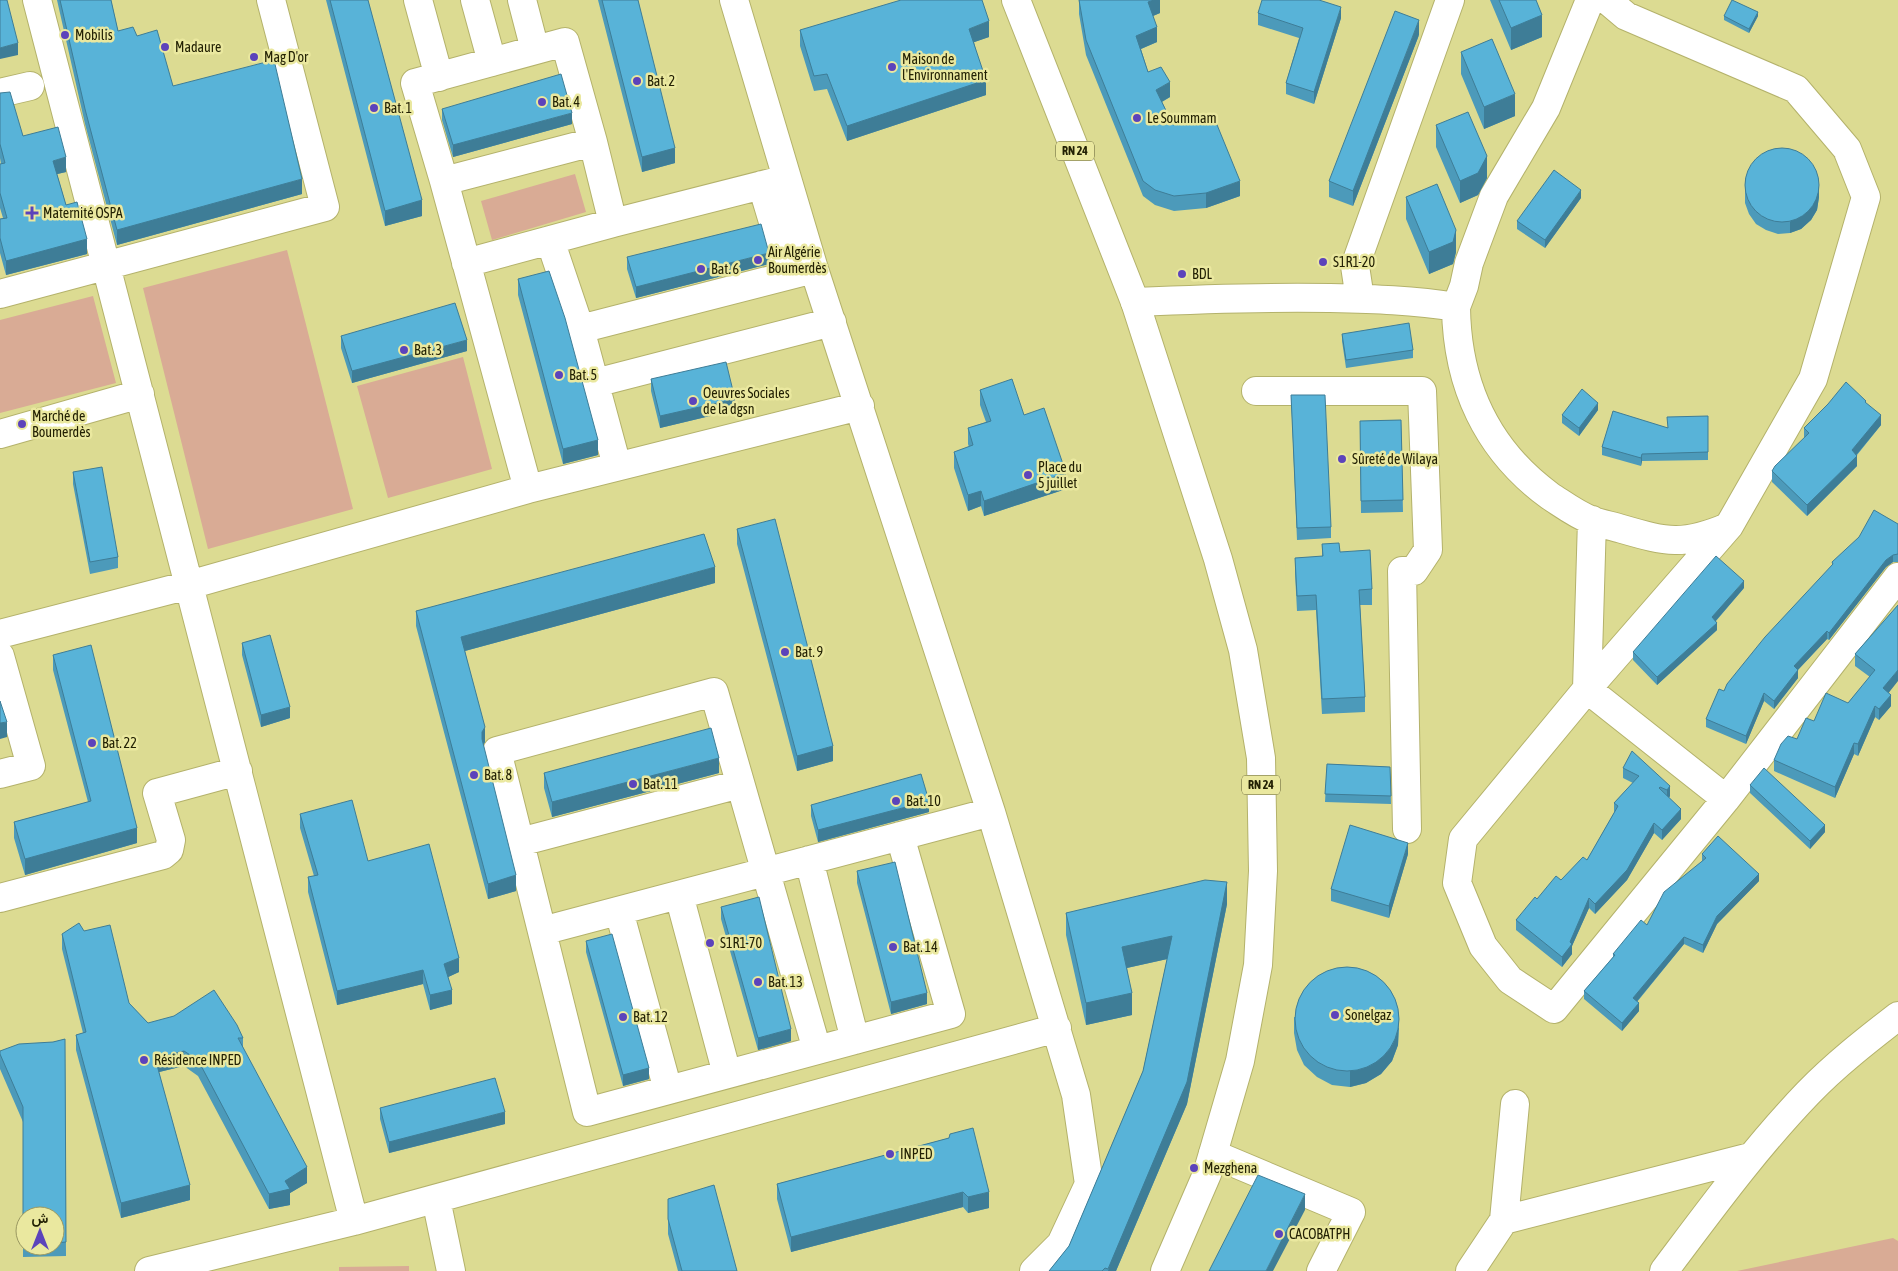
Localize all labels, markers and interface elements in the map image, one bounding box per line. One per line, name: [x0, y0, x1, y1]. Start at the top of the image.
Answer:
place label: Mobilis: [75, 27, 113, 43]
marker: Mobilis: [59, 29, 71, 41]
place label: Madaure: [175, 39, 221, 55]
marker: Madaure: [159, 41, 171, 53]
place label: Mag D'or: [264, 49, 309, 65]
marker: Mag D'or: [248, 51, 260, 63]
place label: Maison de l'Environnament: [902, 51, 988, 83]
marker: Maison de l'Environnament: [886, 61, 898, 73]
place label: Bat. 2: [647, 73, 675, 89]
marker: Bat. 2: [631, 75, 643, 87]
place label: Bat. 4: [552, 94, 581, 110]
marker: Bat. 4: [536, 96, 548, 108]
place label: Bat. 1: [384, 100, 412, 116]
marker: Bat. 1: [368, 102, 380, 114]
place label: Le Soummam: [1147, 110, 1217, 126]
marker: Le Soummam: [1131, 112, 1143, 124]
road number: RN 24: [1056, 142, 1094, 160]
place label: Maternité OSPA: [43, 205, 123, 221]
marker: Maternité OSPA: [25, 206, 39, 220]
place label: Air Algérie Boumerdès: [768, 244, 827, 276]
marker: Air Algérie Boumerdès: [752, 254, 764, 266]
place label: S1R1-20: [1333, 254, 1375, 270]
marker: S1R1-20: [1317, 256, 1329, 268]
place label: Bat. 6: [711, 261, 740, 277]
marker: Bat. 6: [695, 263, 707, 275]
place label: BDL: [1192, 266, 1212, 282]
marker: BDL: [1176, 268, 1188, 280]
place label: Bat. 3: [414, 342, 442, 358]
marker: Bat. 3: [398, 344, 410, 356]
place label: Bat. 5: [569, 367, 597, 383]
marker: Bat. 5: [553, 369, 565, 381]
place label: Oeuvres Sociales de la dgsn: [703, 385, 790, 417]
marker: Oeuvres Sociales de la dgsn: [687, 395, 699, 407]
place label: Marché de Boumerdès: [32, 408, 91, 440]
marker: Marché de Boumerdès: [16, 418, 28, 430]
place label: Sûreté de Wilaya: [1352, 451, 1438, 467]
marker: Sûreté de Wilaya: [1336, 453, 1348, 465]
place label: Place du 5 juillet: [1038, 459, 1082, 491]
marker: Place du 5 juillet: [1022, 469, 1034, 481]
place label: Bat. 9: [795, 644, 823, 660]
marker: Bat. 9: [779, 646, 791, 658]
place label: Bat. 22: [102, 735, 137, 751]
marker: Bat. 22: [86, 737, 98, 749]
place label: Bat. 8: [484, 767, 513, 783]
marker: Bat. 8: [468, 769, 480, 781]
place label: Bat. 11: [643, 776, 678, 792]
road number: RN 24: [1242, 776, 1280, 794]
marker: Bat. 11: [627, 778, 639, 790]
place label: Bat. 10: [906, 793, 941, 809]
marker: Bat. 10: [890, 795, 902, 807]
place label: S1R1-70: [720, 935, 762, 951]
marker: S1R1-70: [704, 937, 716, 949]
place label: Bat. 14: [903, 939, 938, 955]
marker: Bat. 14: [887, 941, 899, 953]
place label: Bat. 13: [768, 974, 803, 990]
marker: Bat. 13: [752, 976, 764, 988]
place label: Sonelgaz: [1345, 1007, 1391, 1023]
place label: Bat. 12: [633, 1009, 668, 1025]
marker: Sonelgaz: [1329, 1009, 1341, 1021]
marker: Bat. 12: [617, 1011, 629, 1023]
place label: Résidence INPED: [154, 1052, 241, 1068]
marker: Résidence INPED: [138, 1054, 150, 1066]
place label: INPED: [900, 1146, 933, 1162]
marker: INPED: [884, 1148, 896, 1160]
place label: Mezghena: [1204, 1160, 1257, 1176]
marker: Mezghena: [1188, 1162, 1200, 1174]
north arrow: [15, 1206, 65, 1256]
text: ش: [32, 1210, 49, 1227]
place label: CACOBATPH: [1289, 1226, 1350, 1242]
marker: CACOBATPH: [1273, 1228, 1285, 1240]

